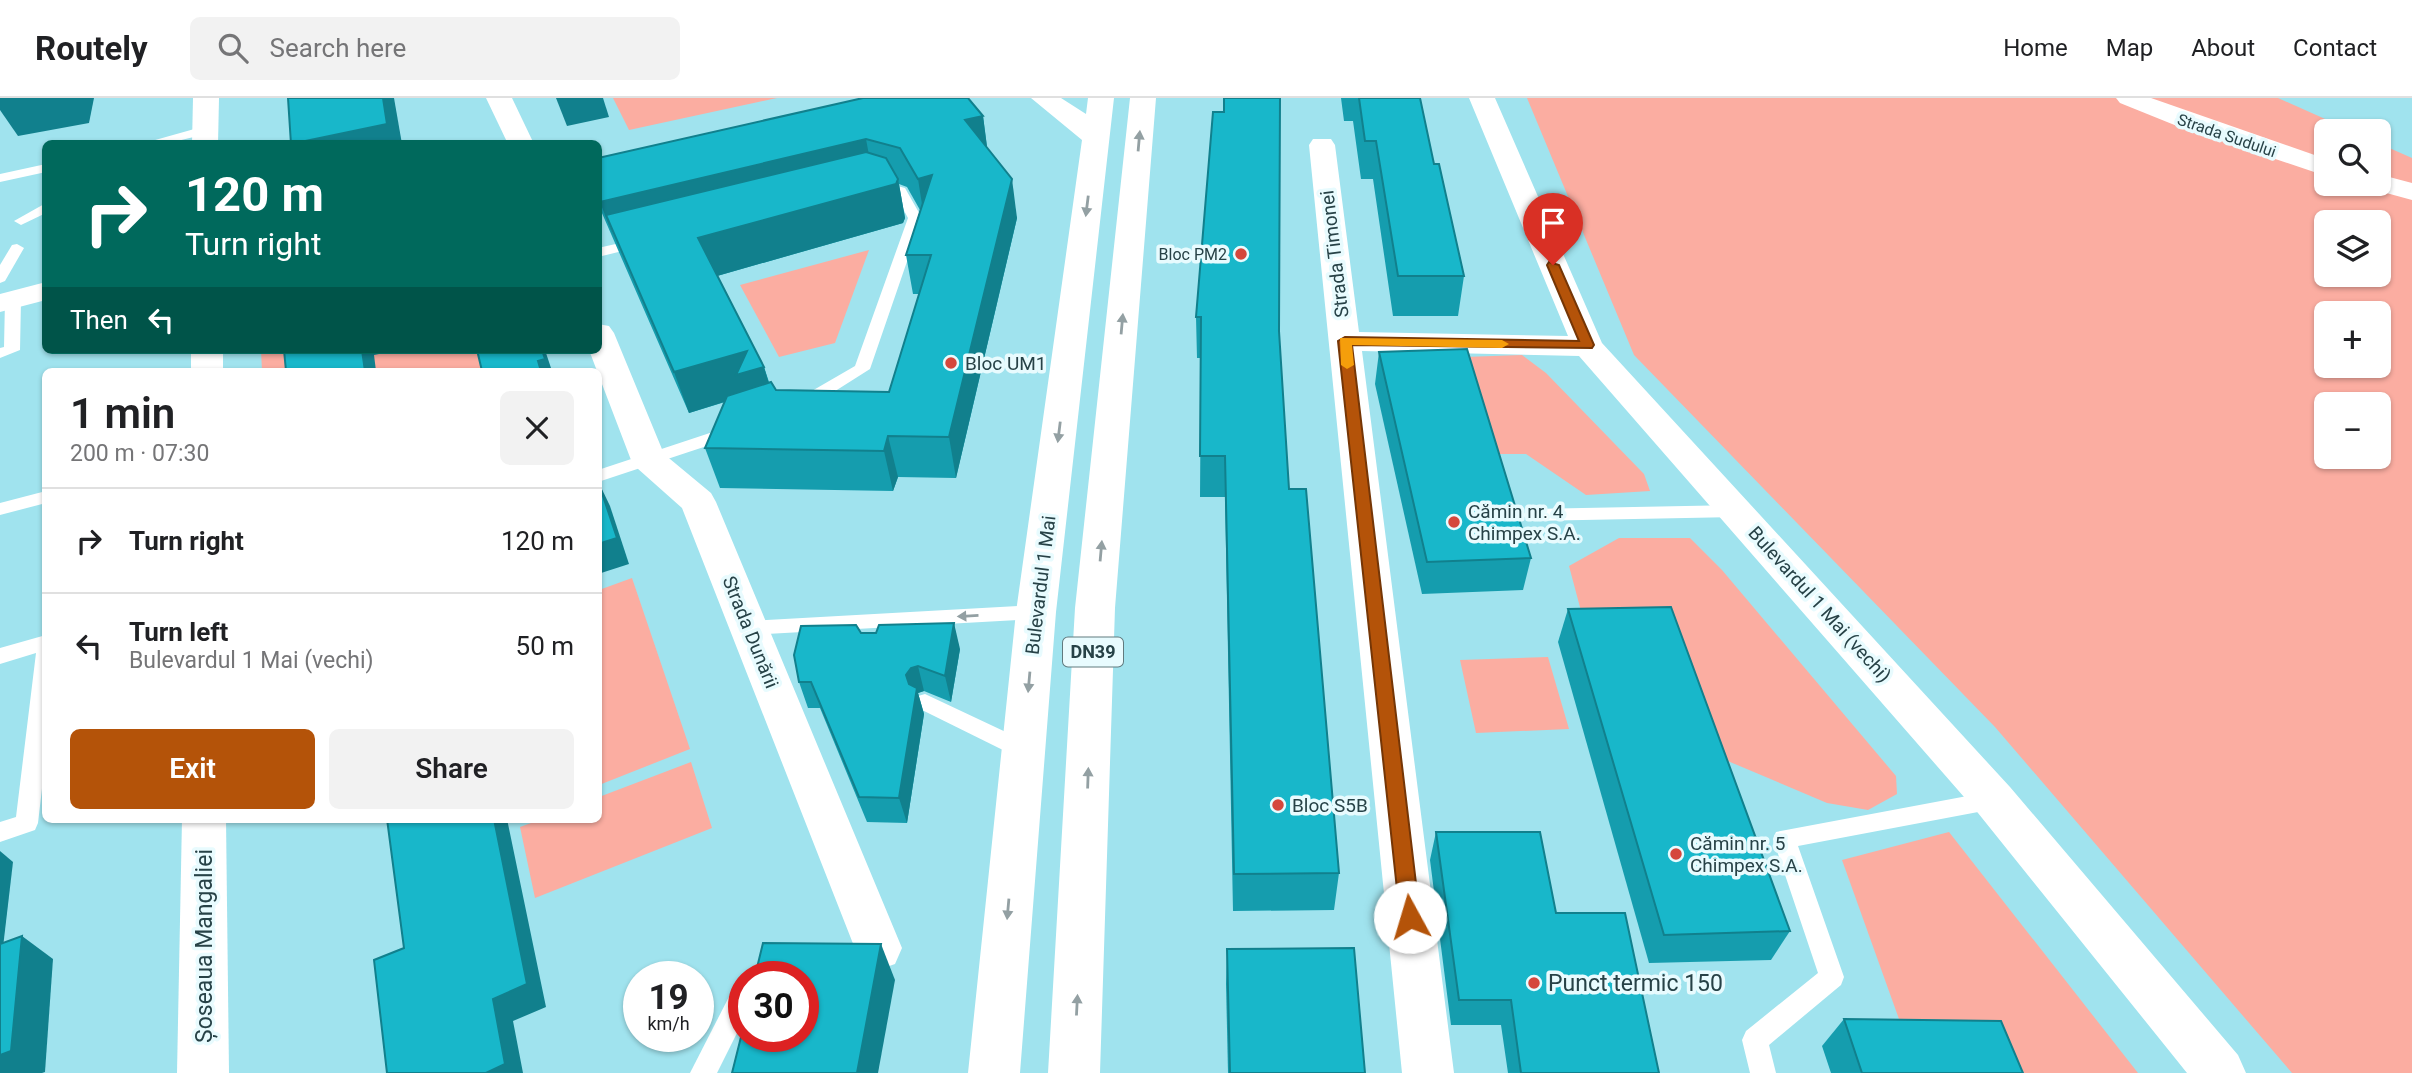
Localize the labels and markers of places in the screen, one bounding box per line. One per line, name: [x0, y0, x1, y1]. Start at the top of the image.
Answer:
pin: [1523, 193, 1583, 265]
place label: Bloc PM2: [1159, 245, 1227, 264]
marker: Bloc PM2: [1233, 246, 1249, 262]
place label: Bloc UM1: [965, 352, 1047, 375]
marker: Bloc UM1: [943, 355, 959, 371]
place label: Cămin nr. 4 Chimpex S.A.: [1468, 500, 1581, 545]
marker: Cămin nr. 4 Chimpex S.A.: [1446, 514, 1462, 530]
place label: Bloc S5B: [1292, 794, 1368, 817]
marker: Bloc S5B: [1270, 797, 1286, 813]
place label: Cămin nr. 5 Chimpex S.A.: [1690, 832, 1803, 877]
marker: Cămin nr. 5 Chimpex S.A.: [1668, 846, 1684, 862]
place label: Punct termic 150: [1548, 970, 1723, 997]
marker: Punct termic 150: [1526, 975, 1542, 991]

